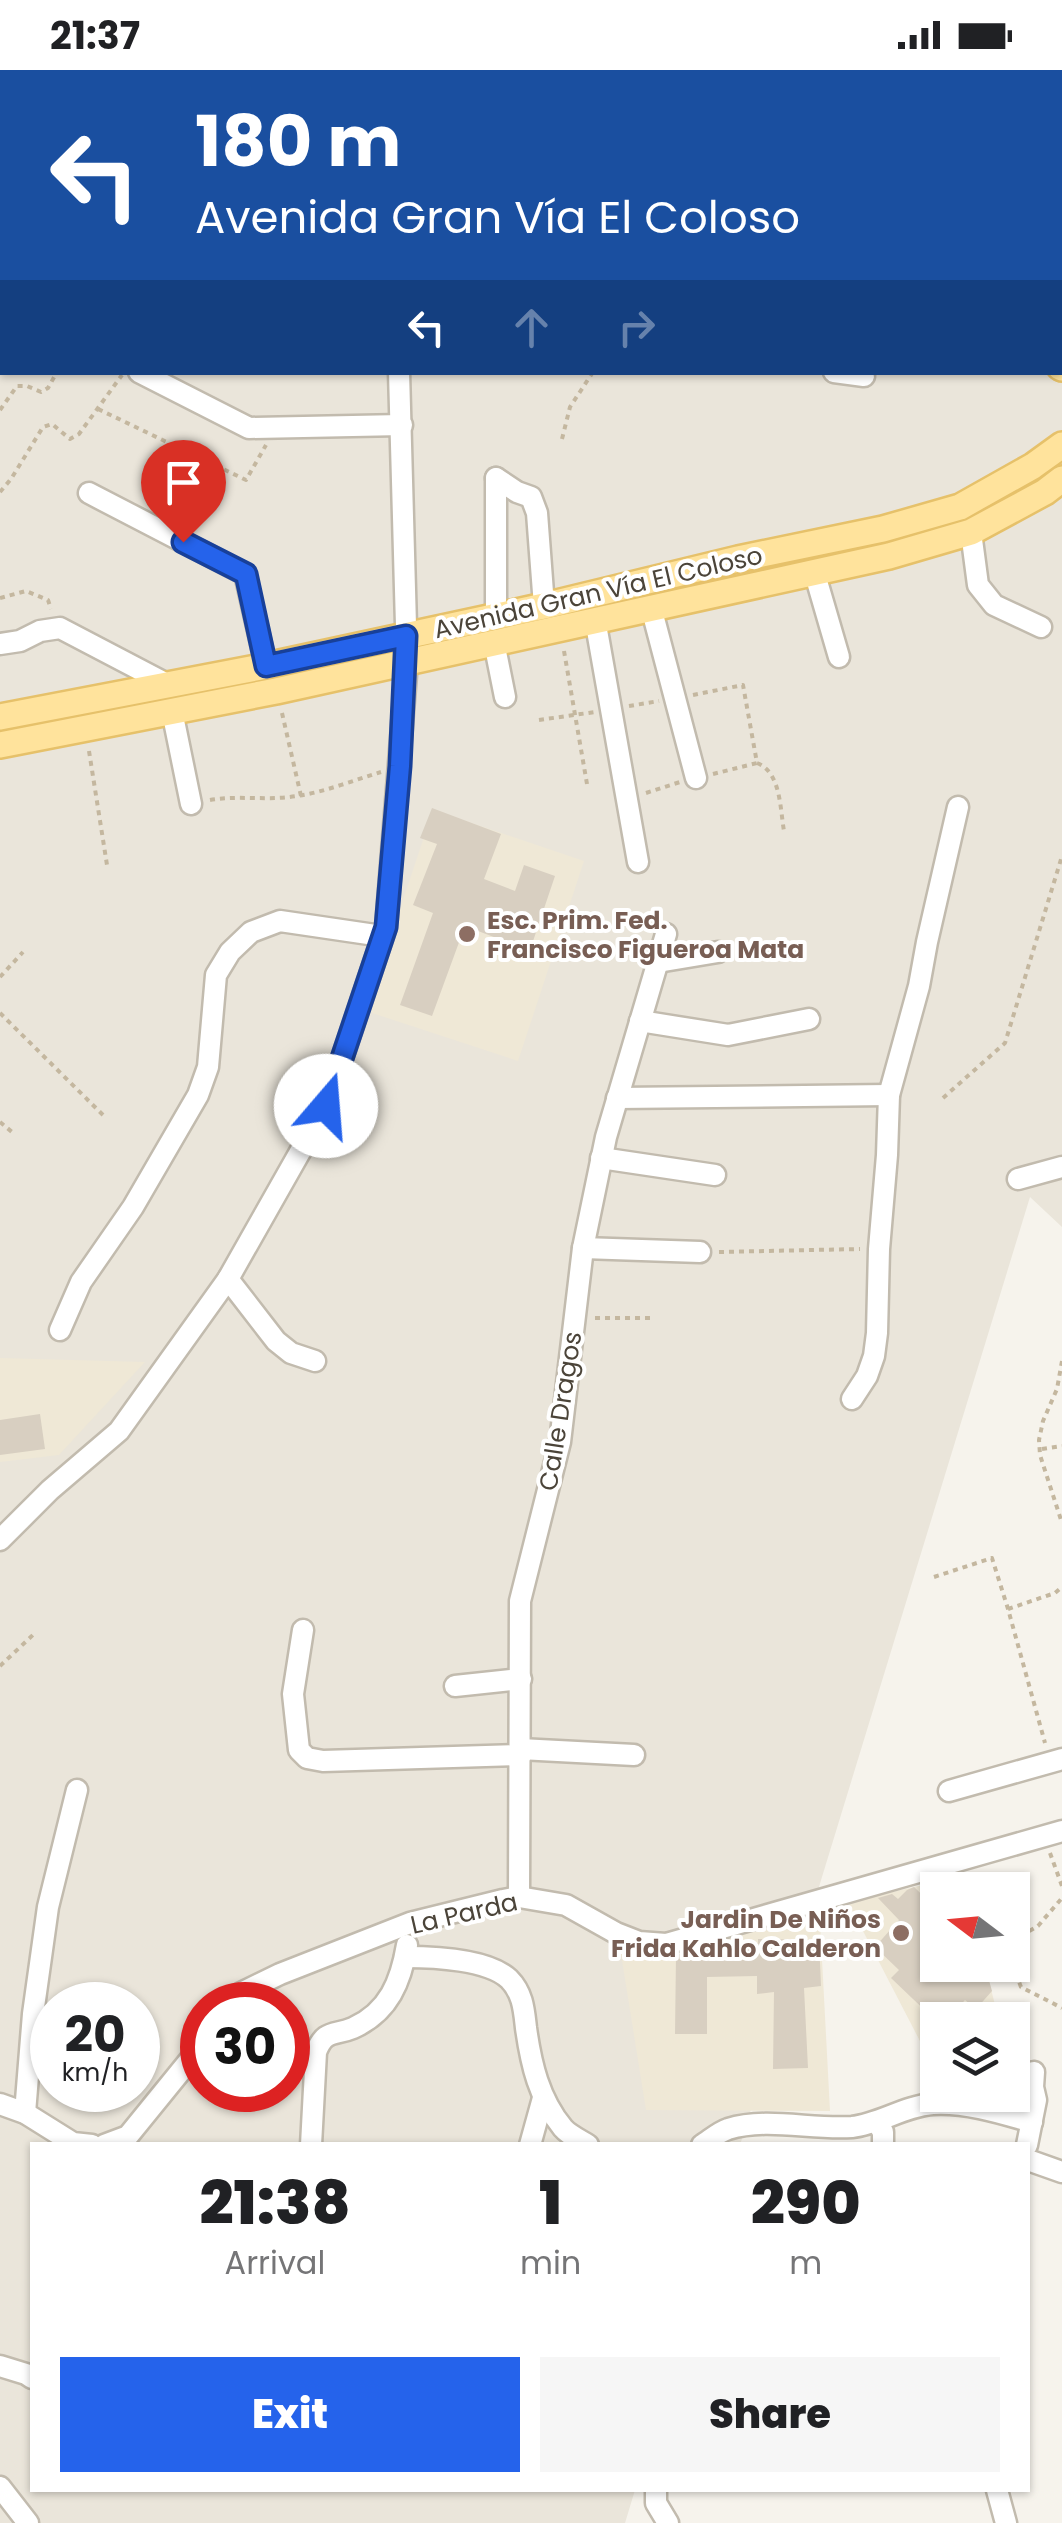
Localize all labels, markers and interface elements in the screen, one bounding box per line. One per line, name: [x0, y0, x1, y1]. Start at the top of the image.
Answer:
text: 21:37: [50, 9, 140, 62]
text: 180 m: [195, 92, 401, 191]
icon: left: [30, 110, 160, 240]
text: Avenida Gran Vía El Coloso: [195, 186, 800, 249]
icon: left: [399, 300, 454, 355]
icon: ahead: [504, 300, 559, 355]
icon: right: [609, 300, 664, 355]
pin: [141, 440, 226, 543]
icon: arrive: [156, 455, 211, 510]
street label: Avenida Gran Vía El Coloso: [430, 538, 766, 647]
place label: Esc. Prim. Fed. Francisco Figueroa Mata: [487, 903, 804, 967]
marker: Esc. Prim. Fed. Francisco Figueroa Mata: [456, 923, 478, 945]
position arrow: [274, 1054, 378, 1158]
street label: Calle Dragos: [531, 1329, 590, 1493]
north arrow: [920, 1872, 1030, 1982]
map controls: [920, 1872, 1030, 2112]
street label: La Parda: [407, 1884, 521, 1943]
place label: Jardin De Niños Frida Kahlo Calderon: [611, 1902, 881, 1966]
marker: Jardin De Niños Frida Kahlo Calderon: [890, 1922, 912, 1944]
speed limit sign: 30: [180, 1982, 310, 2112]
text: 20: [64, 1999, 126, 2070]
button: layers: [920, 2002, 1030, 2112]
text: km/h: [62, 2055, 128, 2090]
text: 21:38: [199, 2161, 351, 2245]
text: 1: [539, 2161, 562, 2245]
text: 290: [751, 2161, 861, 2245]
text: Arrival: [225, 2240, 325, 2285]
text: min: [520, 2240, 581, 2285]
text: m: [789, 2240, 822, 2285]
button: Exit: [60, 2357, 520, 2472]
button: Share: [540, 2357, 1000, 2472]

